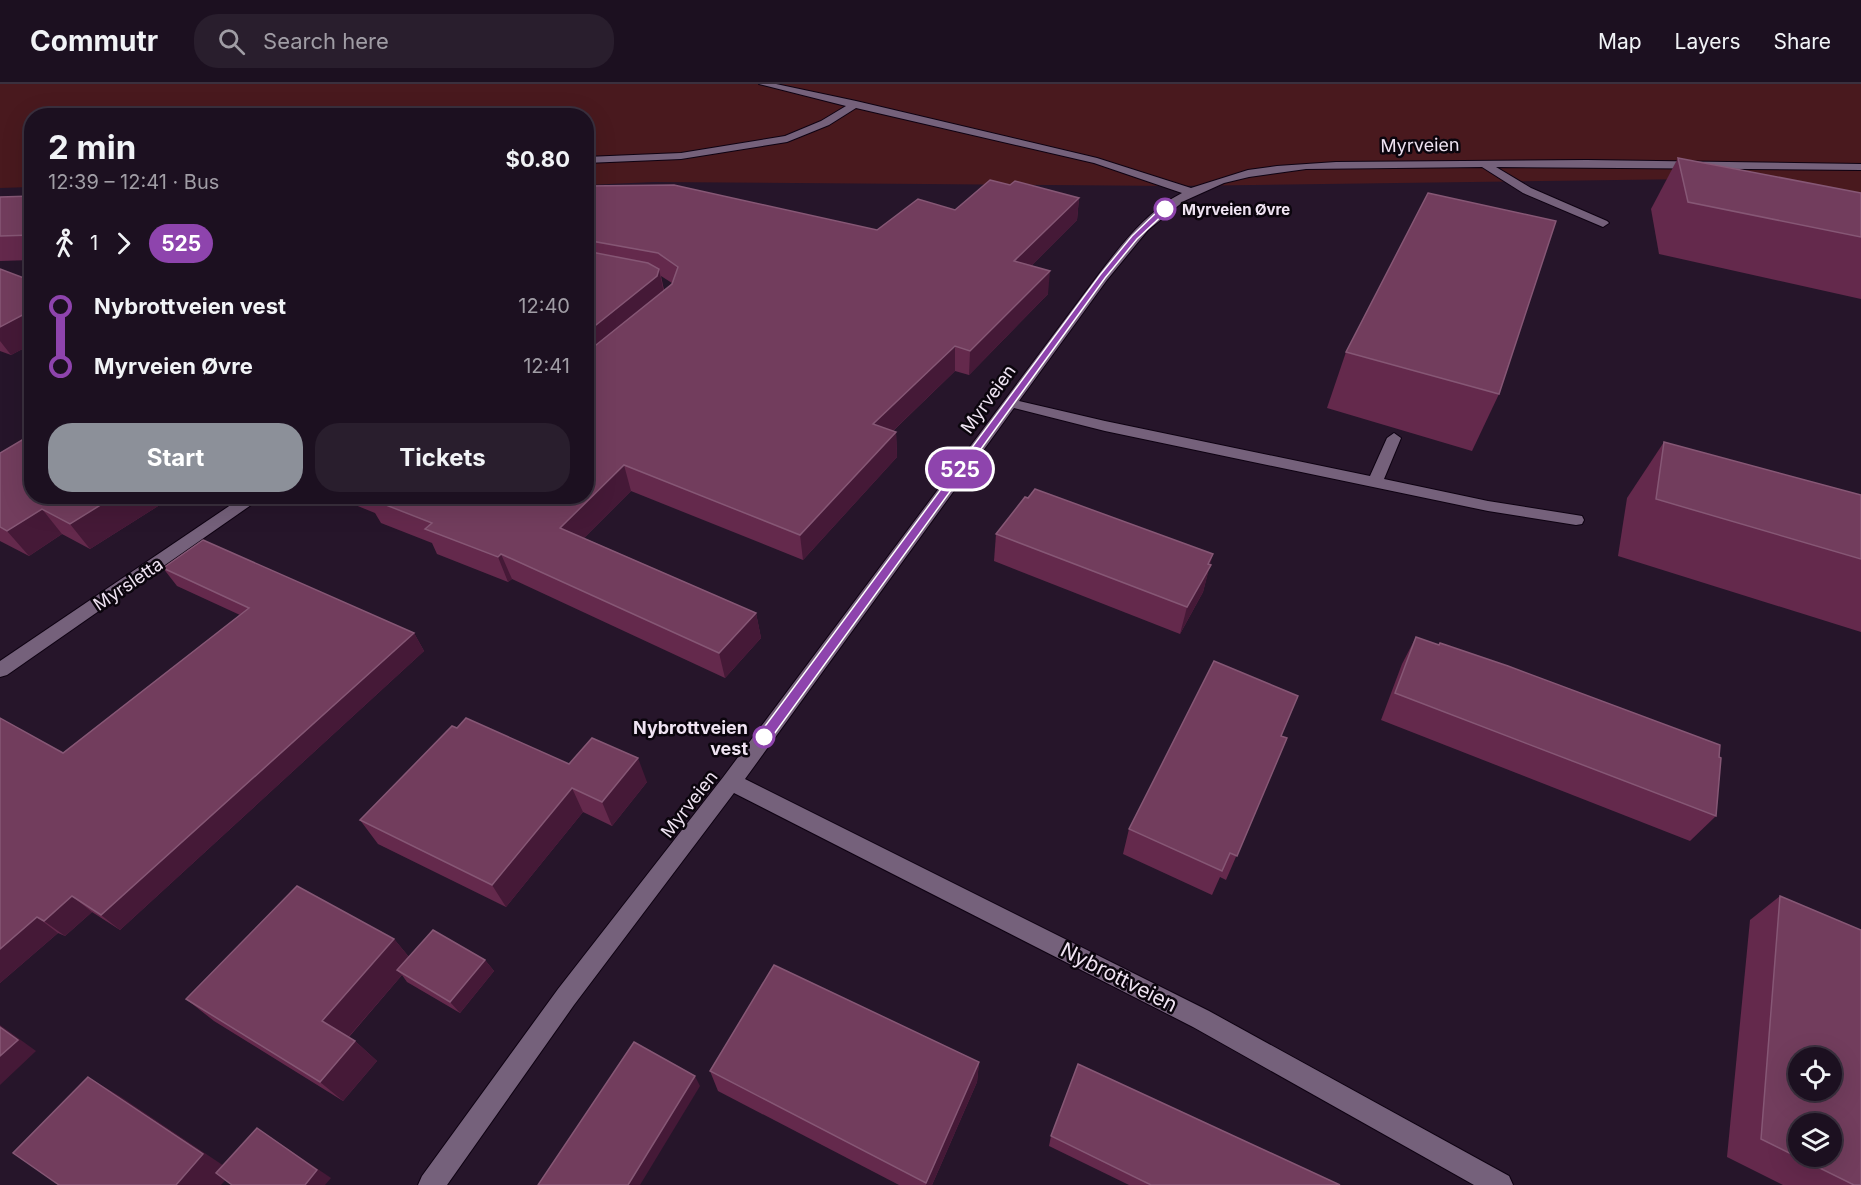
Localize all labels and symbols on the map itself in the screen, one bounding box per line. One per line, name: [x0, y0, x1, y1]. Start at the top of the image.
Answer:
street label: Myrveien: [1380, 134, 1460, 156]
marker: Myrveien Øvre: [1154, 198, 1176, 220]
place label: Myrveien Øvre: [1182, 200, 1290, 219]
street label: Myrveien: [956, 361, 1020, 437]
line badge: 525: [926, 450, 994, 488]
street label: Myrsletta: [89, 553, 167, 615]
place label: Nybrottveien vest: [633, 717, 748, 759]
marker: Nybrottveien vest: [753, 726, 775, 748]
street label: Myrveien: [656, 766, 722, 842]
street label: Nybrottveien: [1056, 937, 1182, 1017]

